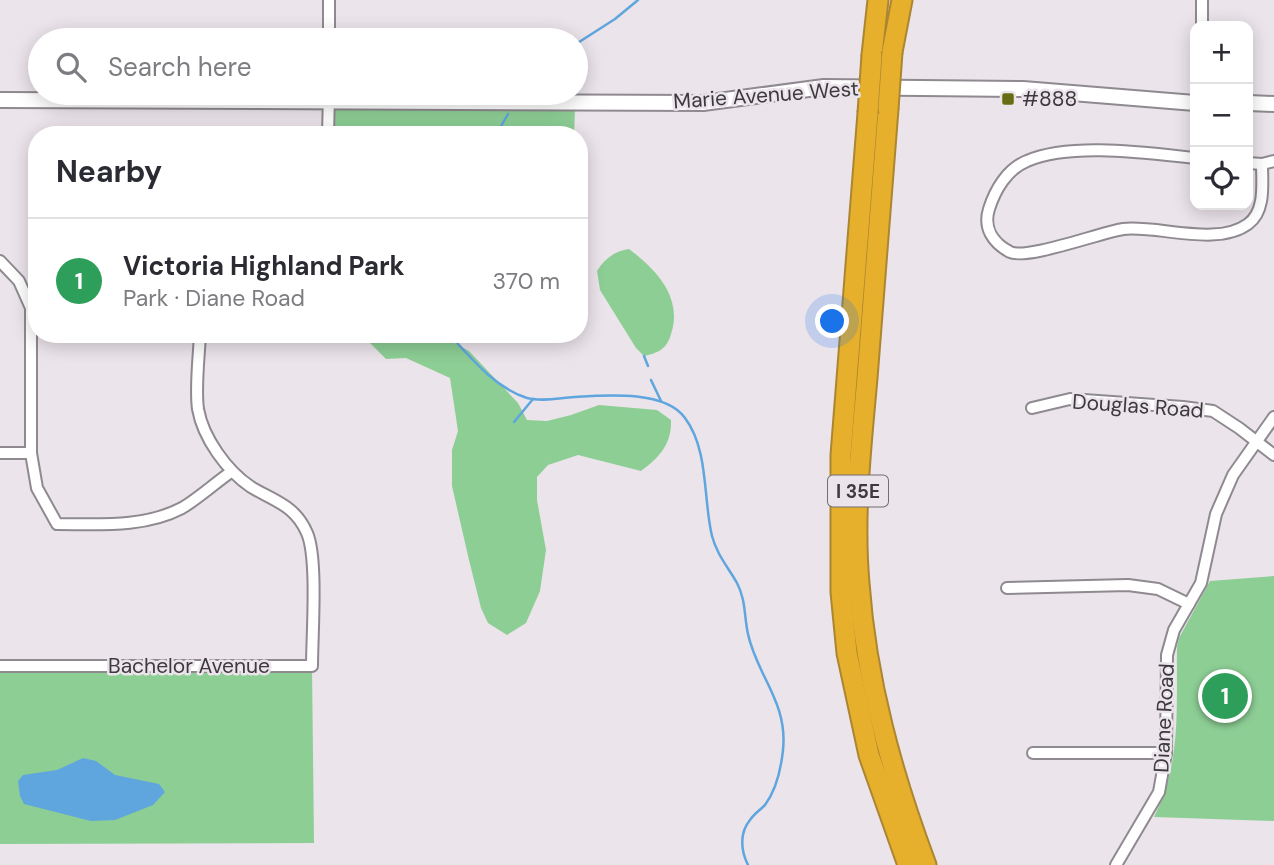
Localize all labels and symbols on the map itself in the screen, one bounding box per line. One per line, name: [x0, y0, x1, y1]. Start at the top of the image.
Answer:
street label: Marie Avenue West: [672, 75, 860, 115]
place label: #888: [1022, 85, 1077, 113]
marker: #888: [1000, 91, 1016, 107]
your location: [815, 304, 849, 338]
street label: Douglas Road: [1071, 387, 1205, 425]
road number: I 35E: [828, 476, 888, 506]
street label: Bachelor Avenue: [108, 652, 270, 680]
street label: Diane Road: [1147, 663, 1181, 773]
pin: 1: [1202, 670, 1248, 722]

